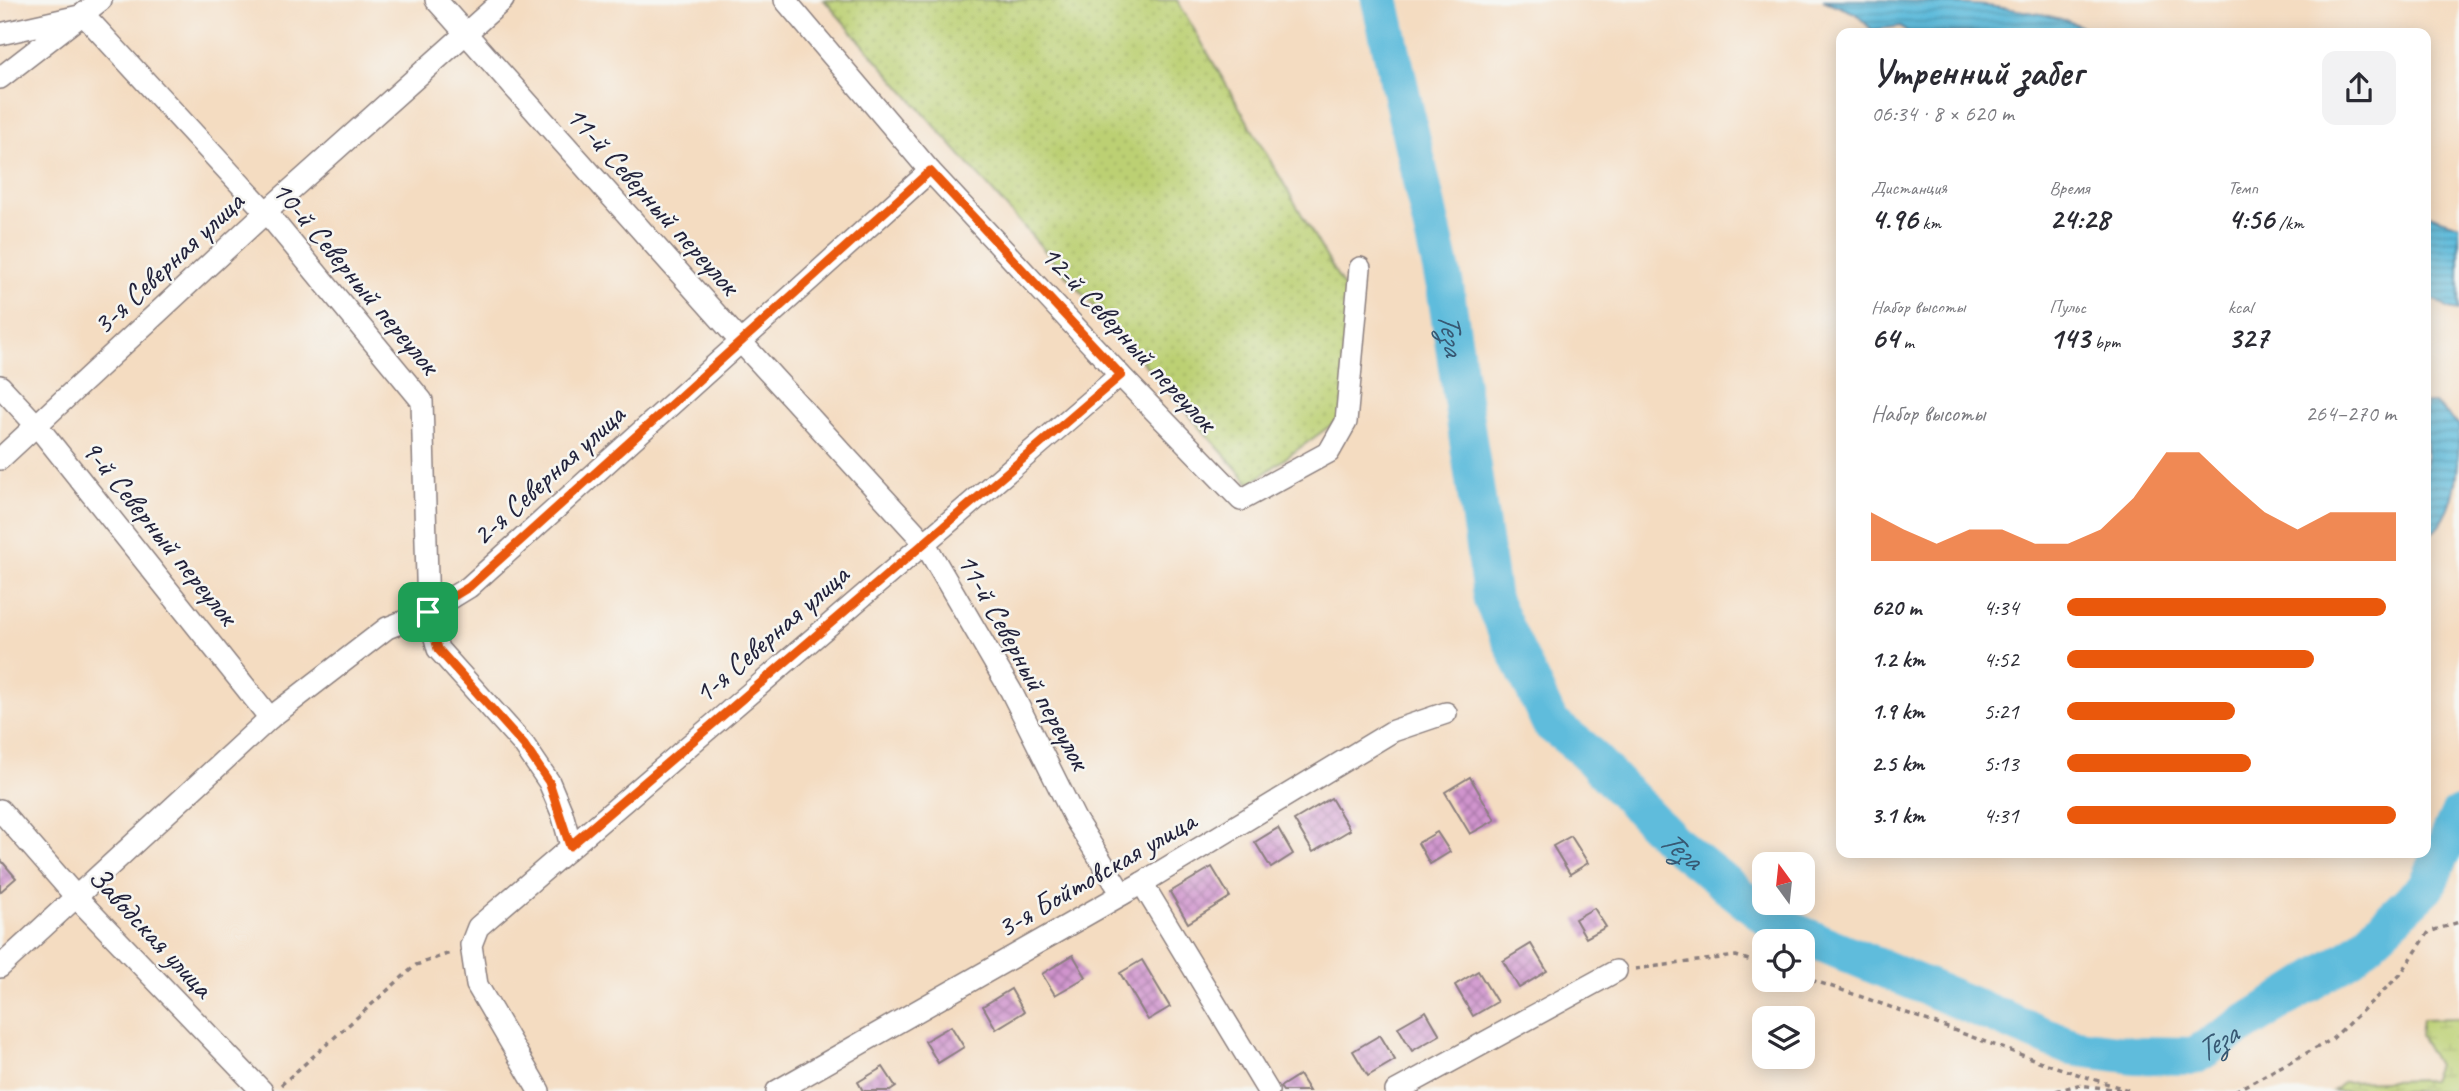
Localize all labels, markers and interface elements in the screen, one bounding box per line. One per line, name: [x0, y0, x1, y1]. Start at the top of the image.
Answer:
text: Утренний забег: [1871, 49, 2083, 96]
button: share: [2322, 51, 2396, 125]
street label: 11-й Северный переулок: [558, 97, 750, 305]
text: 06:34 · 8 × 620 m: [1871, 99, 2014, 128]
street label: 10-й Северный переулок: [264, 172, 450, 384]
text: Дистанция: [1871, 176, 1947, 200]
text: Время: [2049, 176, 2089, 200]
text: Темп: [2228, 176, 2258, 200]
street label: 3-я Северная улица: [84, 182, 253, 343]
text: 4.96: [1871, 200, 1918, 238]
text: 24:28: [2049, 200, 2109, 238]
text: 4:56: [2228, 200, 2274, 238]
text: km: [1918, 211, 1941, 235]
text: /km: [2274, 211, 2304, 235]
street label: 12-й Северный переулок: [1033, 236, 1227, 442]
text: Набор высоты: [1871, 295, 1965, 319]
text: Пульс: [2049, 295, 2086, 319]
text: kcal: [2228, 295, 2253, 319]
water label: Теза: [1428, 309, 1476, 361]
text: 64: [1871, 319, 1899, 357]
text: 143: [2049, 319, 2090, 357]
text: 327: [2228, 319, 2268, 357]
text: m: [1899, 330, 1914, 354]
text: bpm: [2090, 330, 2121, 354]
street label: 2-я Северная улица: [463, 395, 634, 554]
text: Набор высоты: [1871, 399, 1985, 428]
text: 264–270 m: [2305, 399, 2396, 428]
street label: 9-й Северный переулок: [73, 431, 249, 635]
street label: 11-й Северный переулок: [949, 546, 1101, 779]
street label: 1-я Северная улица: [686, 555, 858, 712]
pin: [398, 582, 458, 642]
icon: arrive: [409, 593, 447, 631]
text: 620 m: [1871, 593, 1921, 622]
text: 4:34: [1983, 593, 2019, 622]
text: 1.2 km: [1871, 645, 1925, 674]
text: 4:52: [1983, 645, 2019, 674]
text: 1.9 km: [1871, 697, 1924, 726]
text: 5:21: [1983, 697, 2019, 726]
text: 2.5 km: [1871, 749, 1924, 778]
text: 5:13: [1983, 749, 2019, 778]
street label: 3-я Бойтовская улица: [990, 800, 1204, 946]
text: 3.1 km: [1871, 801, 1925, 830]
text: 4:31: [1983, 801, 2019, 830]
water label: Теза: [1650, 820, 1713, 880]
north arrow: [1752, 852, 1815, 915]
map controls: [1752, 852, 1815, 1069]
street label: Заводская улица: [80, 858, 223, 1007]
button: locate: [1752, 929, 1815, 992]
button: layers: [1752, 1006, 1815, 1069]
water label: Теза: [2187, 1012, 2248, 1071]

